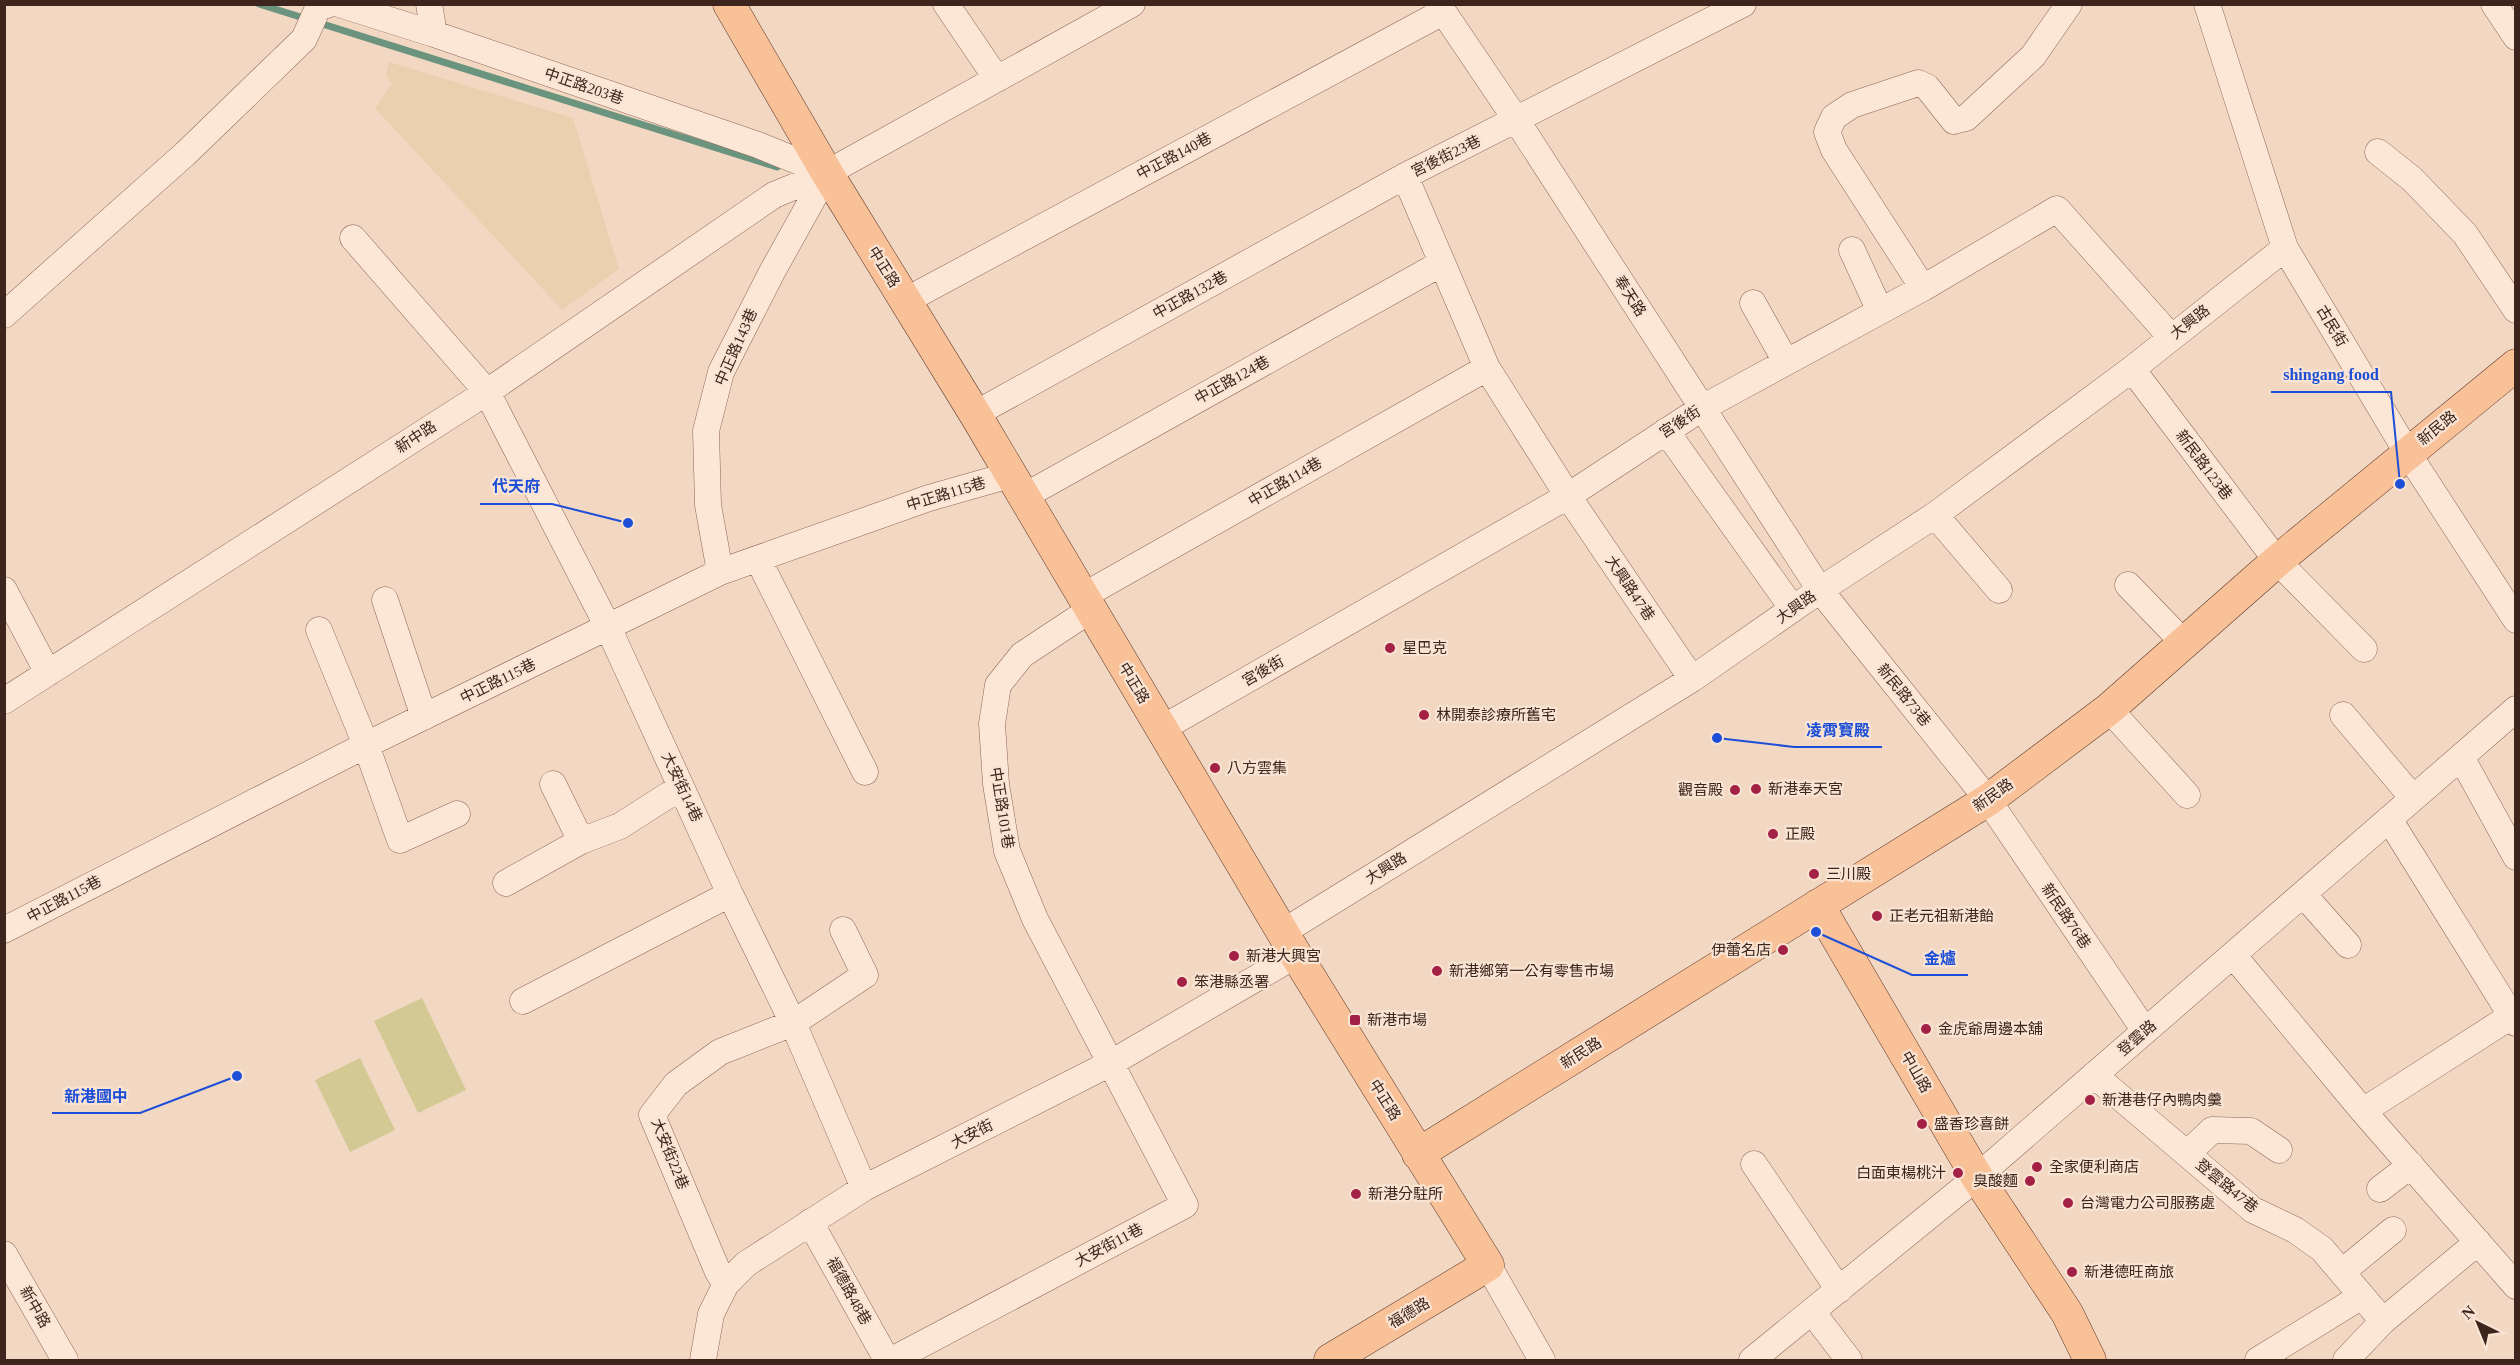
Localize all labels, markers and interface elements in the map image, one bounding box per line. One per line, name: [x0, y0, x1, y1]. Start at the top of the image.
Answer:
street label: 中正路203巷: [542, 65, 626, 107]
street label: 中正路140巷: [1134, 130, 1214, 182]
street label: 宮後街23巷: [1409, 132, 1483, 180]
street label: 中正路: [865, 244, 903, 290]
street label: 中正路132巷: [1150, 268, 1230, 322]
street label: 奉天路: [1611, 273, 1649, 319]
street label: 大興路: [2167, 302, 2213, 342]
street label: 古民街: [2314, 303, 2350, 349]
street label: 中正路143巷: [712, 306, 760, 388]
street label: 中正路124巷: [1192, 353, 1272, 407]
callout: shingang food: [2271, 358, 2391, 392]
text: shingang food: [2283, 366, 2379, 384]
street label: 宮後街: [1657, 403, 1703, 441]
street label: 新民路: [2414, 408, 2460, 448]
street label: 新中路: [393, 418, 439, 456]
street label: 新民路123巷: [2173, 427, 2235, 503]
street label: 中正路114巷: [1246, 455, 1324, 509]
callout: 代天府: [480, 470, 552, 504]
street label: 中正路115巷: [904, 474, 988, 514]
text: 代天府: [492, 477, 540, 495]
street label: 大興路47巷: [1602, 552, 1658, 624]
street label: 大興路: [1773, 588, 1819, 626]
place label: 星巴克: [1402, 640, 1447, 656]
marker: 星巴克: [1383, 641, 1397, 655]
street label: 宮後街: [1240, 653, 1286, 689]
street label: 中正路115巷: [458, 656, 538, 706]
street label: 中正路: [1116, 660, 1152, 706]
street label: 新民路73巷: [1874, 661, 1934, 729]
place label: 林開泰診療所舊宅: [1436, 706, 1556, 723]
marker: 林開泰診療所舊宅: [1417, 708, 1431, 722]
callout: 凌霄寶殿: [1794, 713, 1882, 747]
text: 凌霄寶殿: [1806, 721, 1870, 739]
street label: 大安街14巷: [659, 750, 705, 824]
place label: 八方雲集: [1227, 760, 1287, 776]
marker: 八方雲集: [1208, 761, 1222, 775]
street label: 中正路101巷: [988, 766, 1016, 850]
street label: 新民路: [1970, 776, 2016, 814]
place label: 新港奉天宮: [1768, 781, 1843, 797]
place label: 觀音殿: [1678, 782, 1723, 798]
marker: 新港奉天宮: [1749, 782, 1763, 796]
marker: 觀音殿: [1728, 783, 1742, 797]
place label: 正殿: [1785, 826, 1815, 842]
marker: 正殿: [1766, 827, 1780, 841]
street label: 大興路: [1363, 849, 1409, 887]
place label: 三川殿: [1826, 866, 1871, 882]
marker: 三川殿: [1807, 867, 1821, 881]
street label: 中正路115巷: [24, 873, 104, 925]
street label: 新民路76巷: [2038, 880, 2094, 952]
place label: 正老元祖新港飴: [1889, 908, 1994, 924]
marker: 正老元祖新港飴: [1870, 909, 1884, 923]
callout: 金爐: [1912, 941, 1968, 975]
place label: 伊蕾名店: [1711, 942, 1771, 958]
marker: 伊蕾名店: [1776, 943, 1790, 957]
place label: 新港大興宮: [1246, 948, 1321, 964]
marker: 新港大興宮: [1227, 949, 1241, 963]
text: 金爐: [1924, 950, 1956, 967]
place label: 新港鄉第一公有零售市場: [1449, 963, 1614, 979]
marker: 新港鄉第一公有零售市場: [1430, 964, 1444, 978]
place label: 笨港縣丞署: [1194, 974, 1269, 990]
marker: 笨港縣丞署: [1175, 975, 1189, 989]
place label: 新港市場: [1367, 1012, 1427, 1028]
marker: 新港市場: [1348, 1013, 1362, 1027]
street label: 登雲路: [2115, 1017, 2159, 1059]
place label: 金虎爺周邊本舖: [1938, 1020, 2043, 1037]
marker: 金虎爺周邊本舖: [1919, 1022, 1933, 1036]
street label: 新民路: [1558, 1034, 1604, 1072]
street label: 中山路: [1898, 1049, 1934, 1095]
street label: 中正路: [1366, 1077, 1404, 1123]
callout: 新港國中: [52, 1079, 140, 1113]
text: 新港國中: [64, 1088, 128, 1105]
place label: 新港巷仔內鴨肉羹: [2102, 1092, 2222, 1108]
marker: 新港巷仔內鴨肉羹: [2083, 1093, 2097, 1107]
place label: 盛香珍喜餅: [1934, 1115, 2009, 1132]
street label: 大安街22巷: [649, 1116, 691, 1192]
street label: 大安街: [948, 1117, 996, 1151]
marker: 盛香珍喜餅: [1915, 1117, 1929, 1131]
street label: 登雲路47巷: [2193, 1156, 2261, 1216]
place label: 全家便利商店: [2049, 1159, 2139, 1175]
marker: 全家便利商店: [2030, 1160, 2044, 1174]
place label: 白面東楊桃汁: [1856, 1165, 1946, 1181]
marker: 白面東楊桃汁: [1951, 1166, 1965, 1180]
place label: 臭酸麵: [1973, 1173, 2018, 1189]
marker: 臭酸麵: [2023, 1174, 2037, 1188]
place label: 新港分駐所: [1368, 1186, 1443, 1202]
marker: 新港分駐所: [1349, 1187, 1363, 1201]
place label: 台灣電力公司服務處: [2080, 1195, 2215, 1211]
marker: 台灣電力公司服務處: [2061, 1196, 2075, 1210]
street label: 大安街11巷: [1072, 1220, 1146, 1270]
street label: 福德路48巷: [824, 1254, 875, 1328]
place label: 新港德旺商旅: [2084, 1263, 2174, 1280]
marker: 新港德旺商旅: [2065, 1265, 2079, 1279]
street label: 新中路: [17, 1284, 53, 1330]
north arrow: [2448, 1293, 2508, 1353]
street label: 福德路: [1385, 1294, 1432, 1331]
text: N: [2458, 1302, 2478, 1323]

